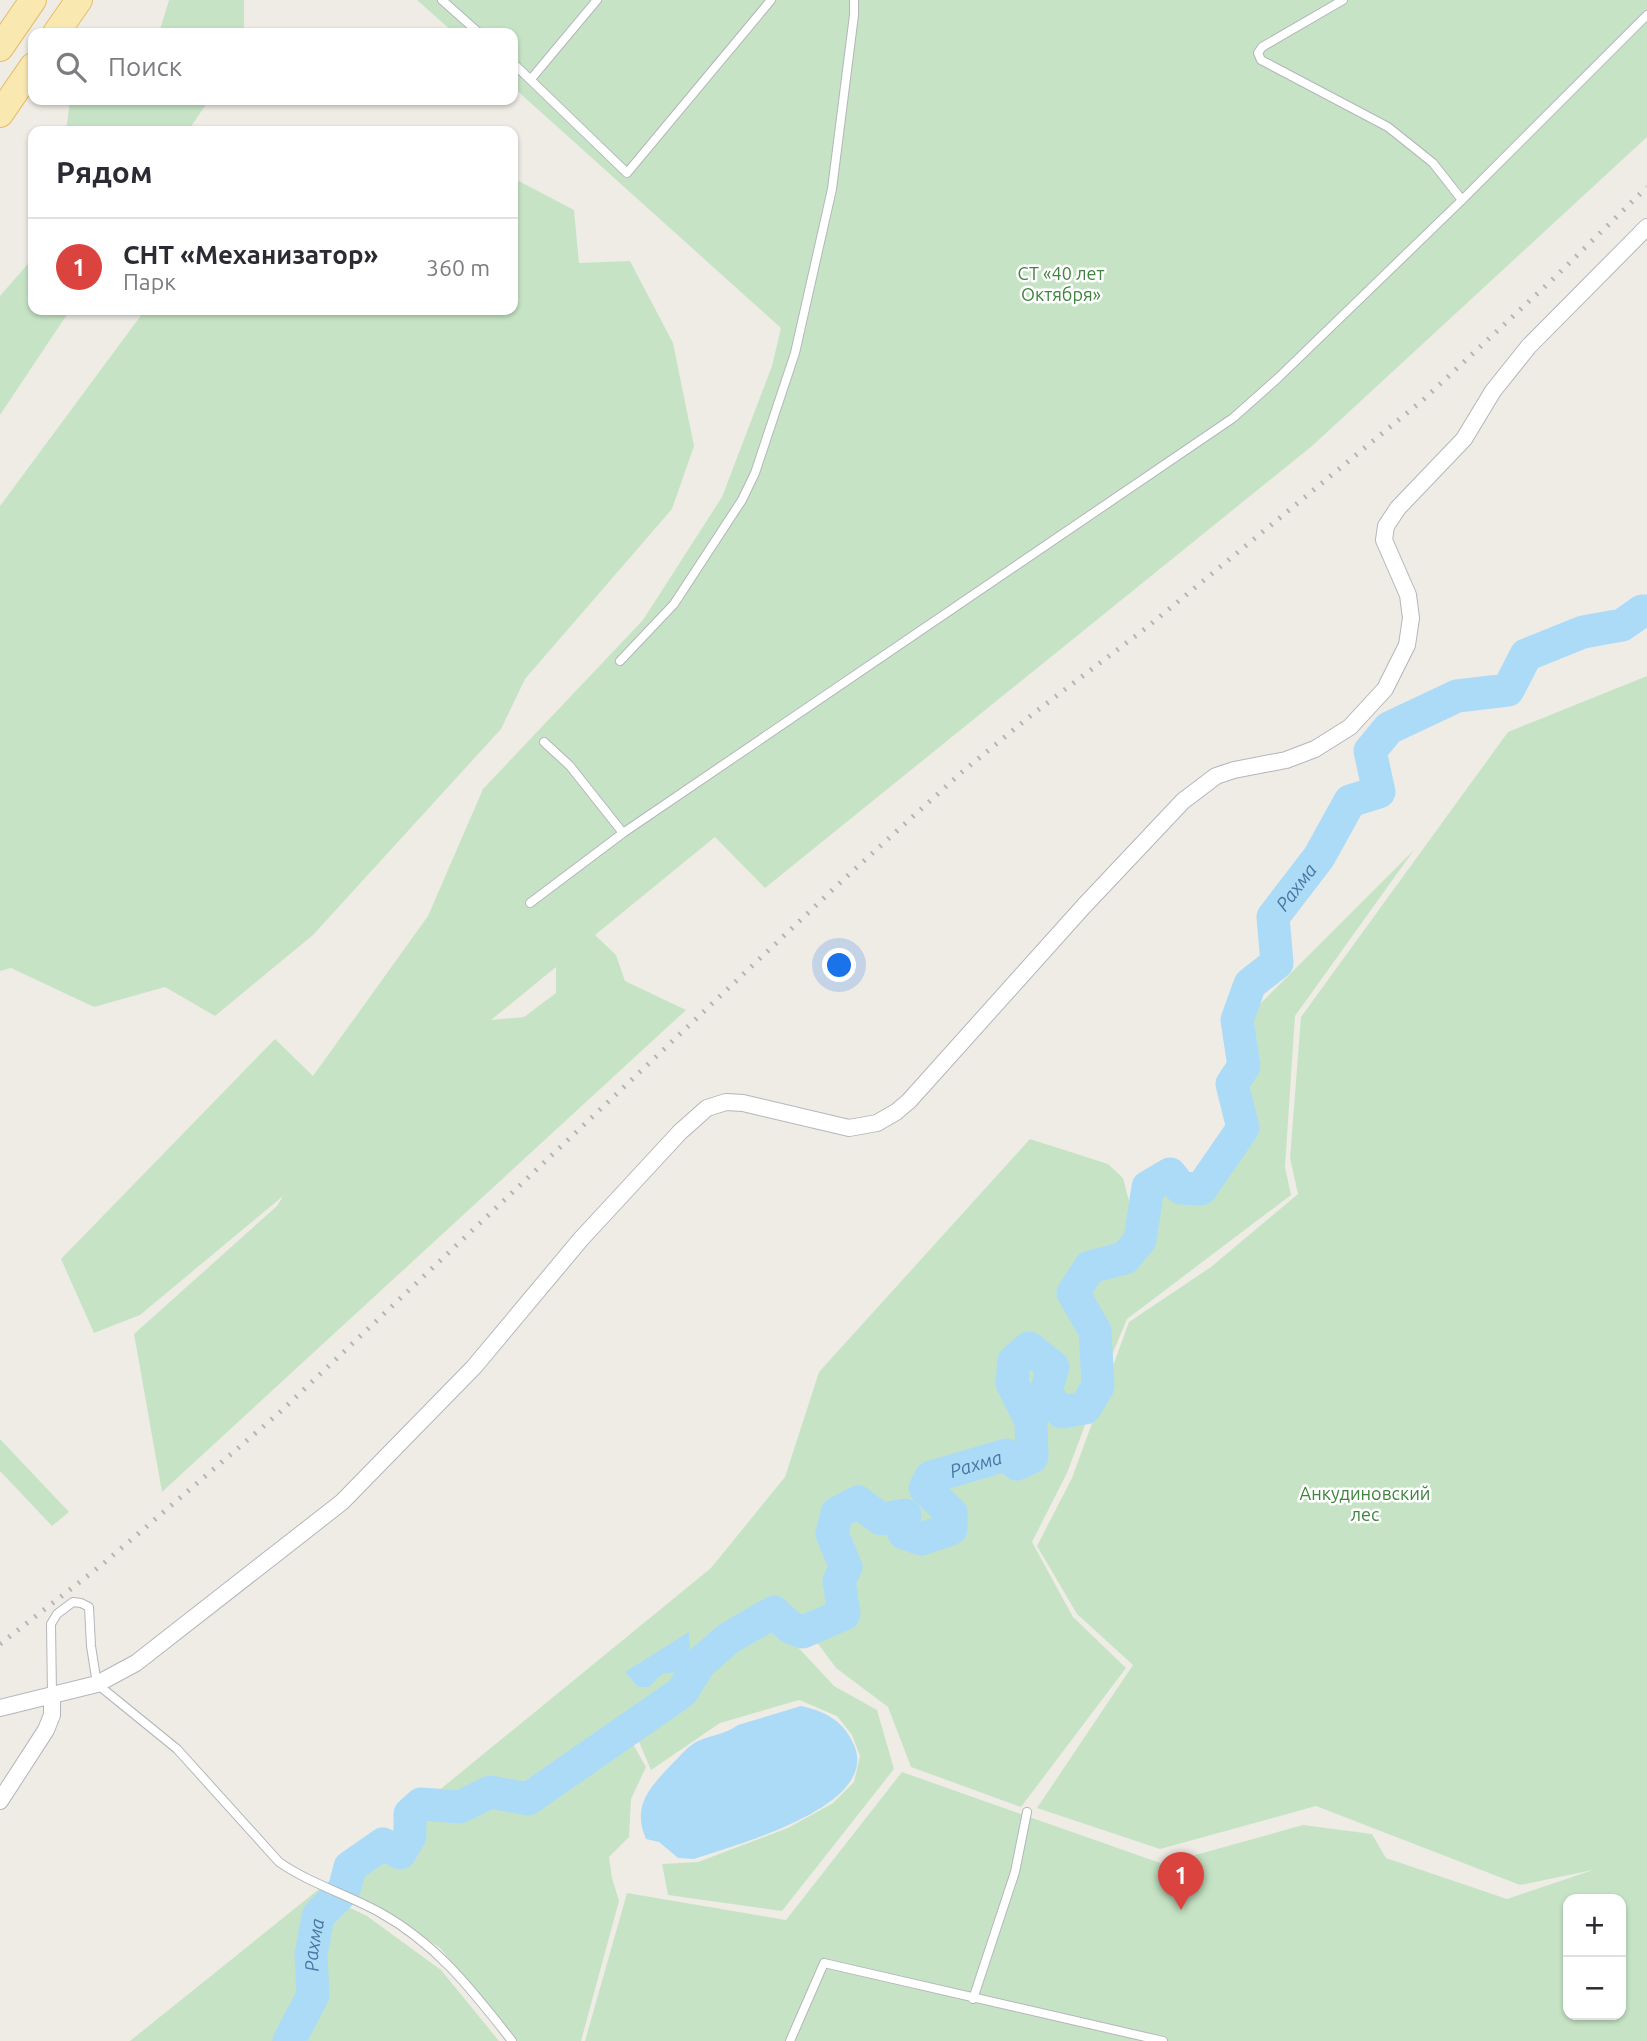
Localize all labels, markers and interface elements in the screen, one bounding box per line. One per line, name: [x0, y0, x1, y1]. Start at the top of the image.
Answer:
search box: [28, 28, 518, 105]
icon: search: [52, 48, 90, 86]
text: Поиск: [108, 52, 182, 81]
text: Рядом: [56, 155, 152, 189]
text: СНТ «Механизатор»: [123, 240, 378, 269]
text: 1: [73, 255, 85, 280]
text: 360 m: [426, 255, 490, 280]
park label: СТ «40 лет Октября»: [1018, 263, 1104, 304]
text: Парк: [123, 269, 176, 294]
water label: Рахма: [1271, 859, 1321, 915]
your location: [822, 948, 856, 982]
water label: Рахма: [947, 1446, 1005, 1482]
park label: Анкудиновский лес: [1299, 1483, 1431, 1524]
pin: 1: [1158, 1852, 1204, 1910]
map controls: [1563, 1894, 1626, 2020]
button: +: [1563, 1894, 1626, 1957]
water label: Рахма: [300, 1917, 328, 1972]
button: −: [1563, 1957, 1626, 2020]

